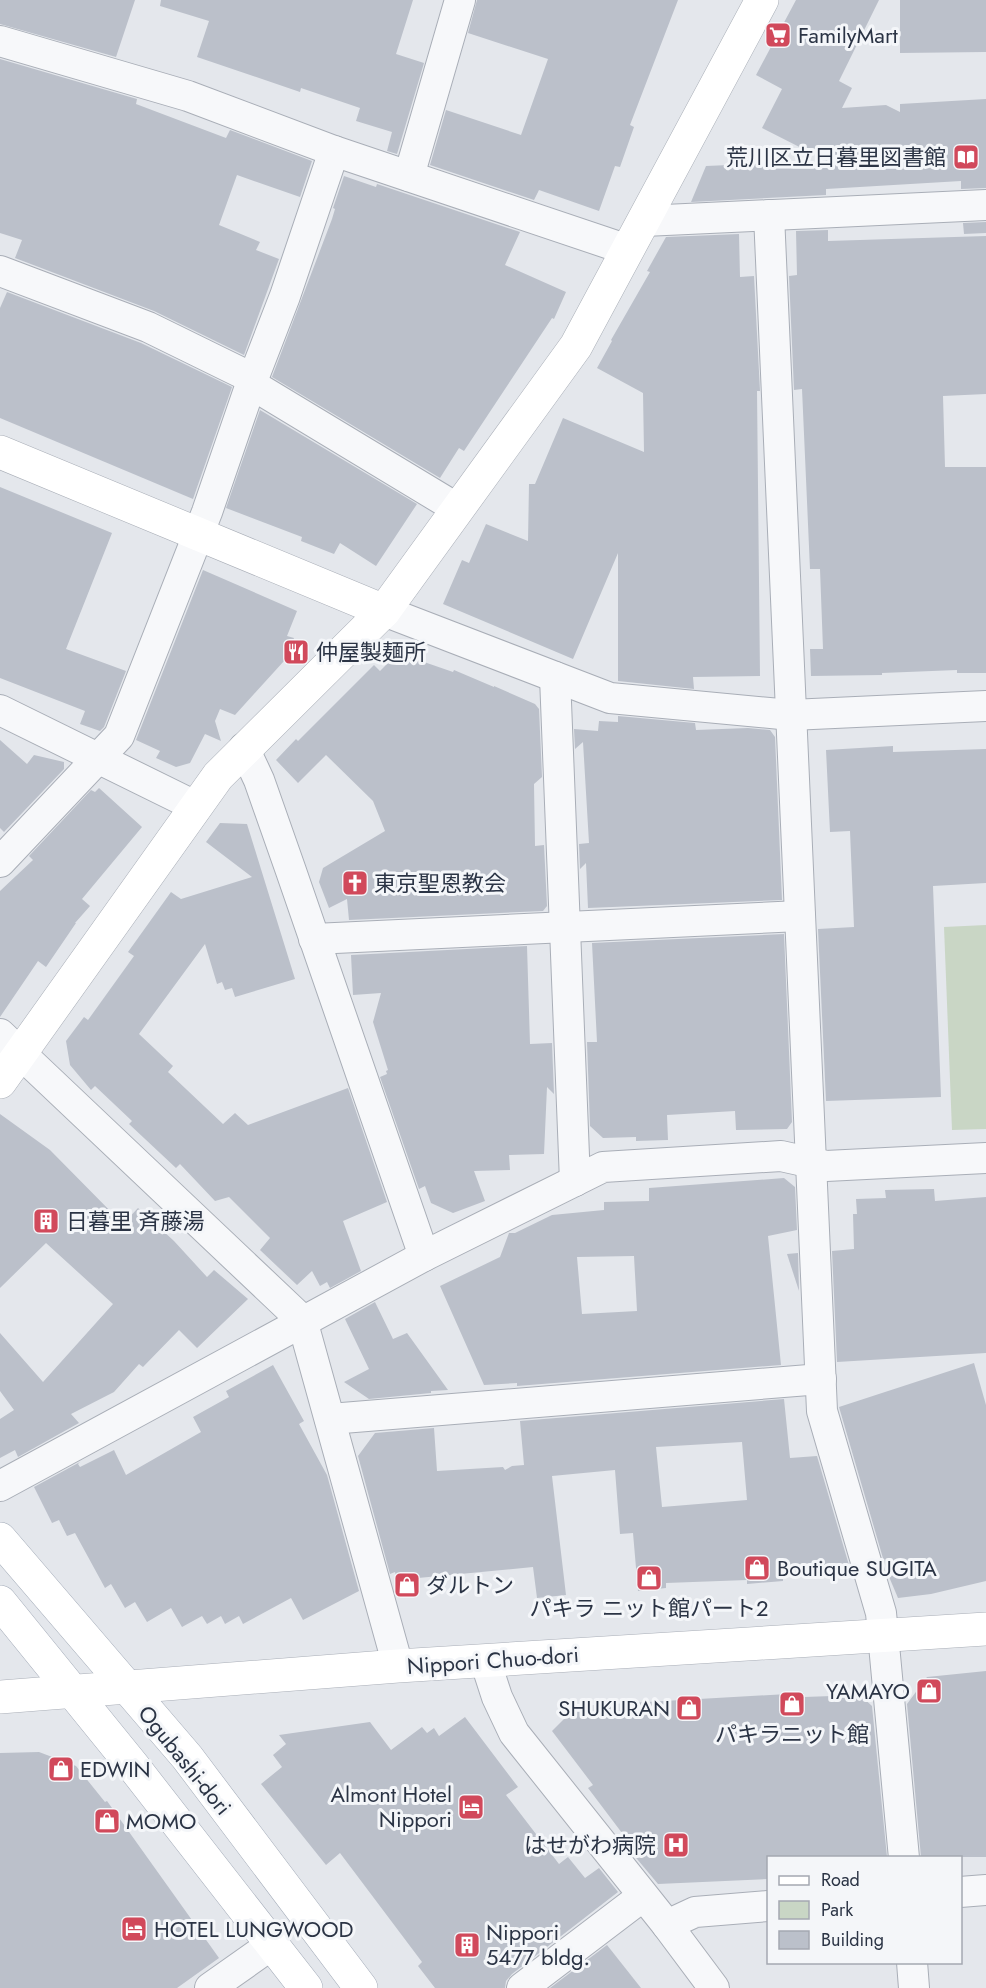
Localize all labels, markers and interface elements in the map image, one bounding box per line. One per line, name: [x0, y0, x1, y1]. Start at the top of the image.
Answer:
place label: FamilyMart: [798, 19, 898, 51]
supermarket icon: FamilyMart: [763, 20, 793, 50]
place label: 荒川区立日暮里図書館: [726, 141, 946, 173]
library icon: 荒川区立日暮里図書館: [951, 142, 981, 172]
place label: 仲屋製麺所: [316, 636, 426, 668]
restaurant icon: 仲屋製麺所: [281, 637, 311, 667]
place label: 東京聖恩教会: [374, 867, 506, 899]
church icon: 東京聖恩教会: [340, 868, 370, 898]
place label: 日暮里 斉藤湯: [66, 1205, 205, 1237]
building icon: 日暮里 斉藤湯: [31, 1206, 61, 1236]
place label: Boutique SUGITA: [777, 1552, 937, 1584]
shop icon: Boutique SUGITA: [742, 1553, 772, 1583]
shop icon: パキラ ニット館パート2: [634, 1563, 664, 1593]
place label: ダルトン: [426, 1569, 514, 1601]
shop icon: ダルトン: [392, 1570, 422, 1600]
place label: パキラ ニット館パート2: [529, 1592, 769, 1624]
street label: Nippori Chuo-dori: [406, 1638, 580, 1682]
place label: YAMAYO: [826, 1675, 910, 1707]
shop icon: YAMAYO: [914, 1676, 944, 1706]
shop icon: パキラニット館: [777, 1689, 807, 1719]
place label: SHUKURAN: [558, 1692, 670, 1724]
shop icon: SHUKURAN: [674, 1693, 704, 1723]
street label: Ogubashi-dori: [131, 1698, 239, 1822]
place label: パキラニット館: [715, 1718, 869, 1750]
place label: EDWIN: [80, 1753, 151, 1785]
shop icon: EDWIN: [46, 1754, 76, 1784]
place label: Almont Hotel Nippori: [330, 1778, 452, 1835]
hotel icon: Almont Hotel Nippori: [456, 1792, 486, 1822]
place label: MOMO: [126, 1805, 196, 1837]
shop icon: MOMO: [92, 1806, 122, 1836]
place label: はせがわ病院: [524, 1829, 656, 1861]
hospital icon: はせがわ病院: [661, 1830, 691, 1860]
legend: [767, 1856, 962, 1964]
text: Road: [821, 1867, 860, 1893]
text: Park: [821, 1897, 853, 1923]
place label: HOTEL LUNGWOOD: [154, 1913, 354, 1945]
hotel icon: HOTEL LUNGWOOD: [119, 1914, 149, 1944]
place label: Nippori 5477 bldg.: [486, 1916, 590, 1973]
text: Building: [821, 1927, 884, 1953]
building icon: Nippori 5477 bldg.: [452, 1930, 482, 1960]

